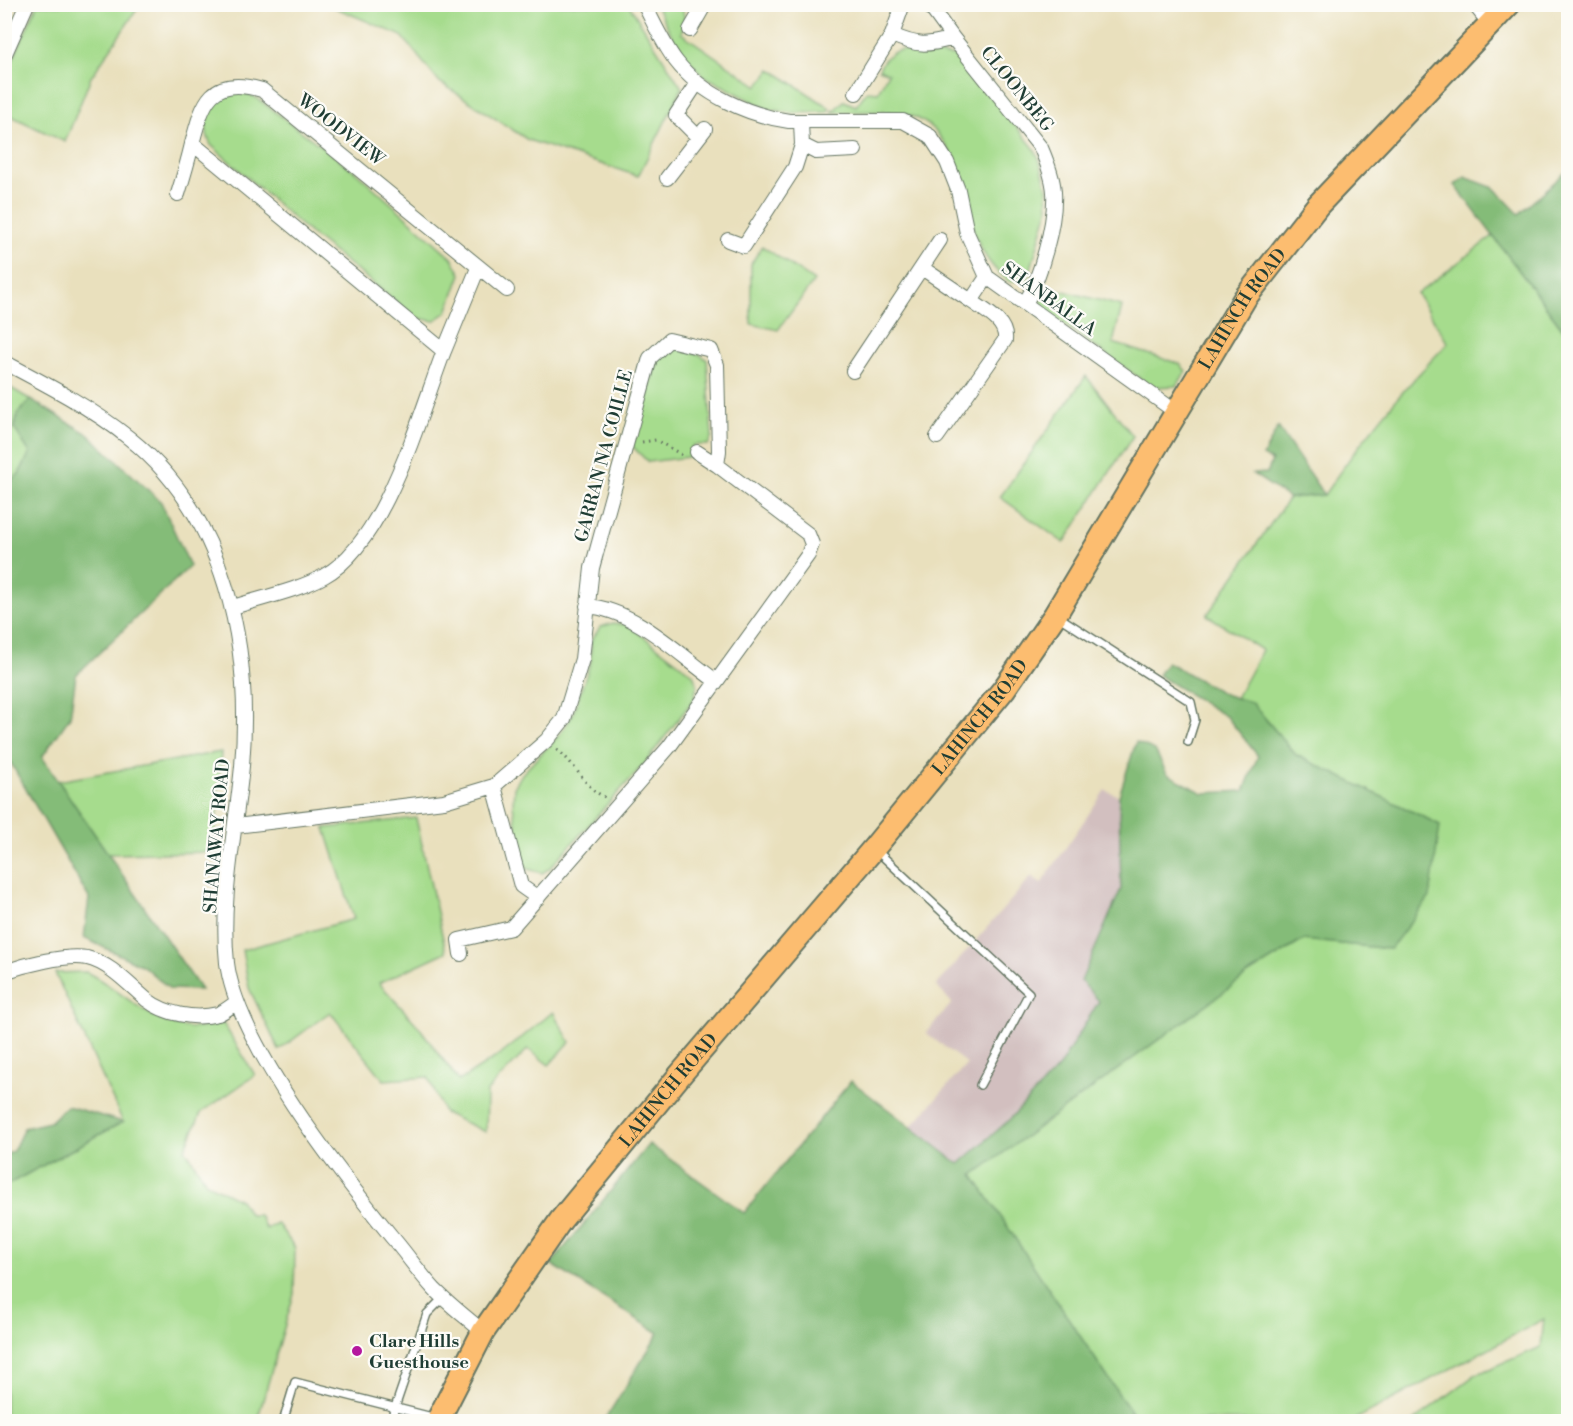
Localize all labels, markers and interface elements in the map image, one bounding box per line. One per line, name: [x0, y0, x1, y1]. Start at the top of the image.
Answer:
street label: CLOONBEG: [975, 41, 1059, 137]
street label: WOODVIEW: [292, 88, 390, 172]
street label: LAHINCH ROAD: [1193, 243, 1291, 374]
street label: SHANBALLA: [997, 257, 1102, 342]
street label: GARRAN NA COILLE: [570, 367, 638, 545]
street label: LAHINCH ROAD: [927, 655, 1033, 780]
street label: SHANAWAY ROAD: [199, 758, 235, 914]
street label: LAHINCH ROAD: [614, 1028, 722, 1152]
place label: Clare Hills Guesthouse: [369, 1330, 469, 1374]
marker: Clare Hills Guesthouse: [350, 1344, 364, 1358]

